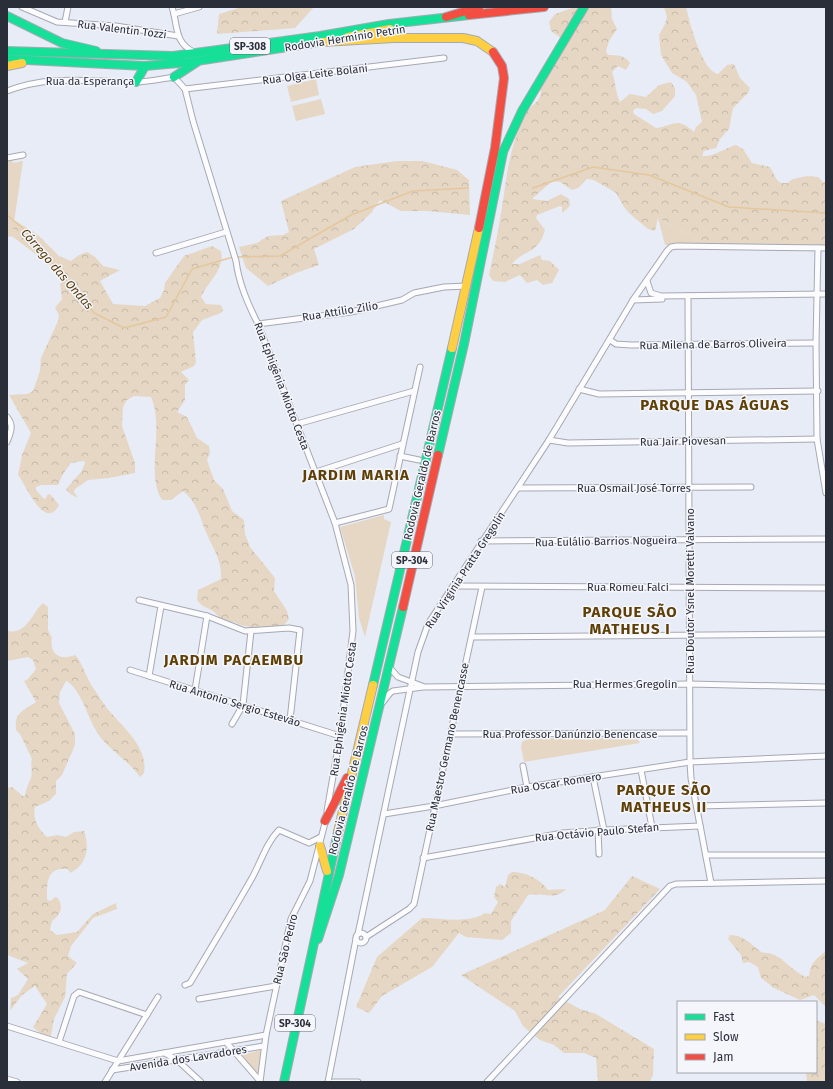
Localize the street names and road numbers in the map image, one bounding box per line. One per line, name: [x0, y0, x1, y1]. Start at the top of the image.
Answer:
street label: Rua Valentin Tozzi: [77, 18, 167, 41]
street label: Rodovia Hermínio Petrin: [284, 23, 406, 54]
road number: SP-308: [230, 38, 270, 54]
street label: Rua Olga Leite Bolani: [262, 62, 368, 87]
street label: Rua da Esperança: [46, 75, 134, 88]
street label: Rua Attílio Zilio: [301, 299, 379, 324]
street label: Rua Ephigênia Miotto Cesta: [251, 320, 312, 452]
street label: Rua Milena de Barros Oliveira: [639, 337, 787, 352]
street label: Rodovia Geraldo de Barros: [401, 409, 444, 541]
street label: Rua Jair Piovesan: [640, 434, 726, 449]
street label: Rua Osmail José Torres: [577, 482, 691, 495]
street label: Rua Doutor Ysnel Moretti Valvano: [684, 508, 697, 674]
street label: Rua Virgínia Pratta Gregolin: [423, 509, 508, 631]
street label: Rua Eulálio Barrios Nogueira: [535, 534, 677, 549]
road number: SP-304: [392, 552, 432, 568]
street label: Rua Romeu Falci: [587, 581, 669, 594]
street label: Rua Ephigênia Miotto Cesta: [328, 641, 359, 777]
street label: Rua Maestro Germano Benencasse: [423, 662, 472, 833]
street label: Rua Antonio Sergio Estevão: [168, 677, 302, 730]
street label: Rua Hermes Gregolin: [573, 678, 677, 691]
street label: Rodovia Geraldo de Barros: [326, 724, 371, 856]
street label: Rua Professor Danúnzio Benencase: [482, 728, 658, 741]
street label: Rua Oscar Romero: [510, 770, 602, 797]
street label: Rua Octávio Paulo Stefan: [534, 821, 660, 844]
street label: Rua São Pedro: [270, 912, 301, 986]
road number: SP-304: [275, 1015, 315, 1031]
street label: Avenida dos Lavradores: [129, 1043, 247, 1074]

